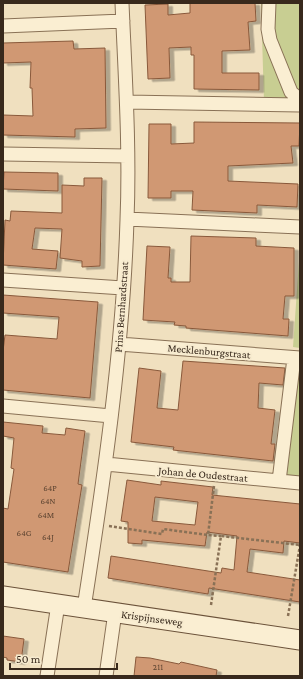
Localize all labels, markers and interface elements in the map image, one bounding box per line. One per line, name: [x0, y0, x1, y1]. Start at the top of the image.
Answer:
street label: Prins Bernhardstraat: [112, 261, 130, 353]
street label: Mecklenburgstraat: [167, 341, 251, 362]
street label: Johan de Oudestraat: [157, 464, 249, 485]
house number: 64P: [43, 483, 57, 493]
house number: 64N: [40, 496, 56, 506]
house number: 64M: [38, 510, 55, 520]
house number: 64G: [17, 528, 32, 538]
house number: 64J: [42, 532, 54, 542]
street label: Krispijnseweg: [120, 608, 184, 629]
scale bar: [10, 645, 117, 671]
text: 50 m: [16, 652, 41, 666]
house number: 211: [153, 662, 163, 672]

